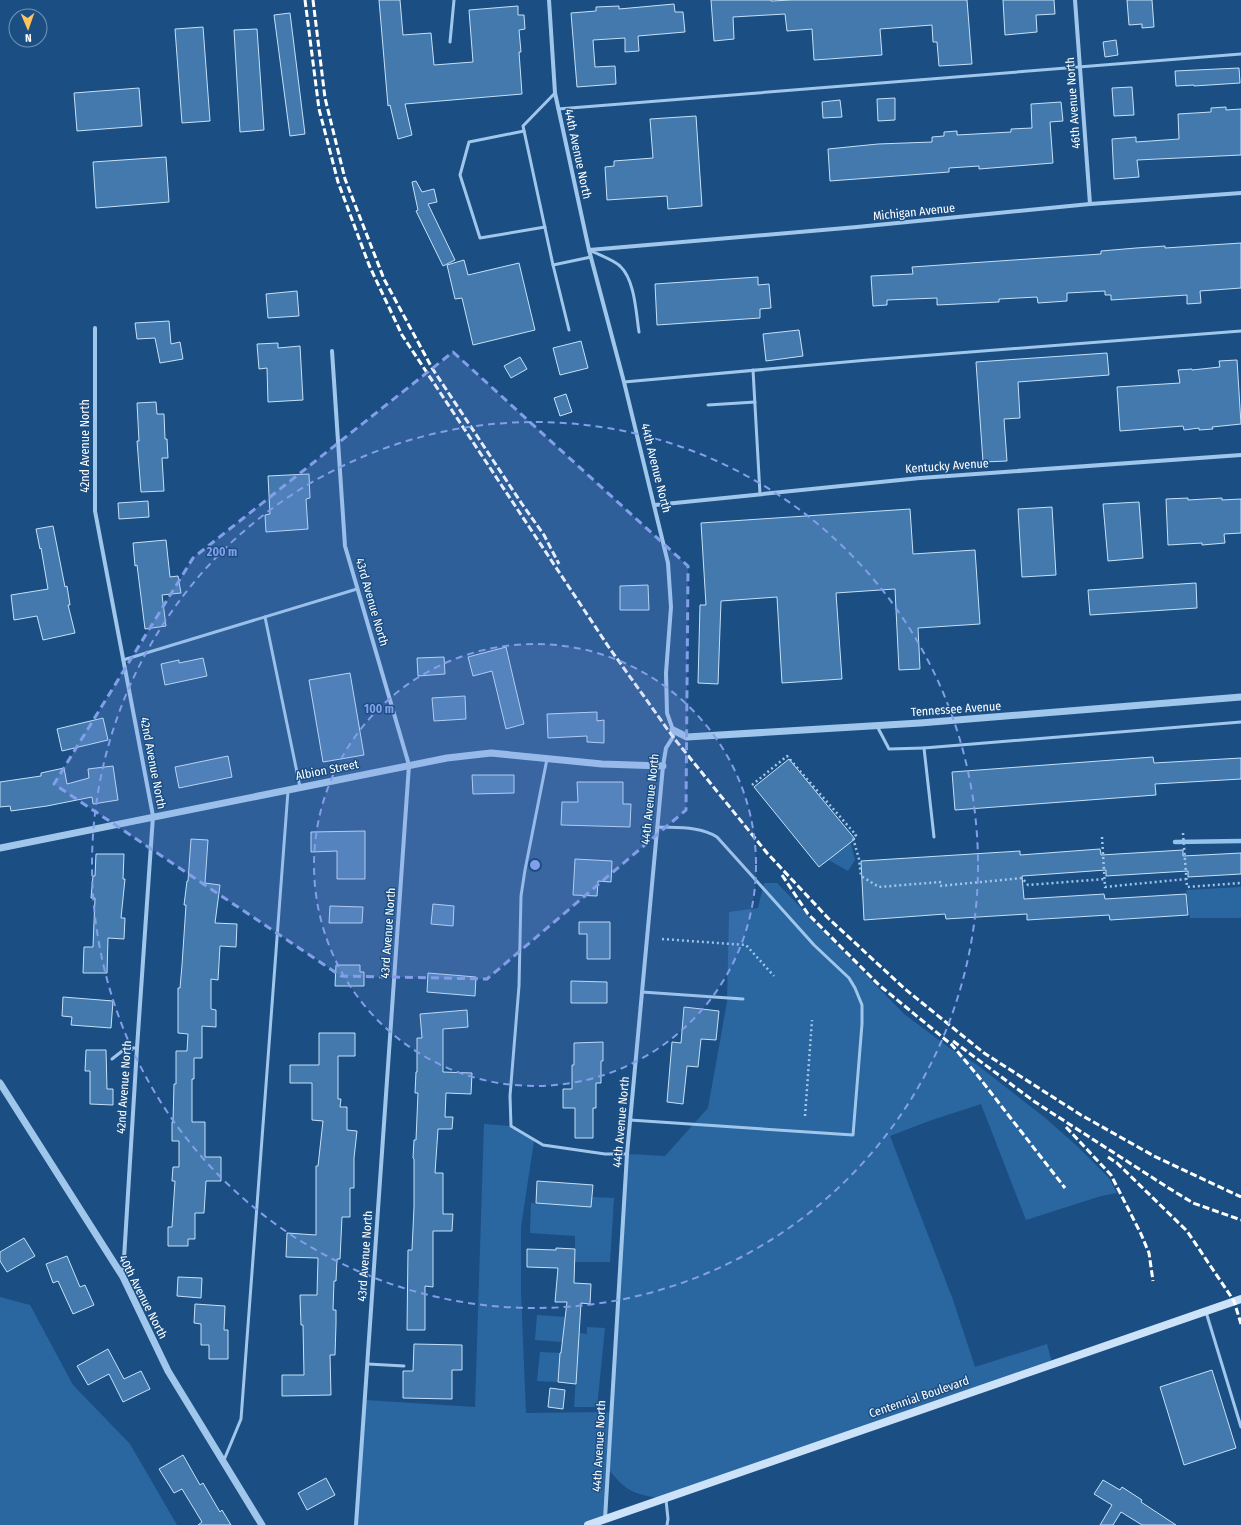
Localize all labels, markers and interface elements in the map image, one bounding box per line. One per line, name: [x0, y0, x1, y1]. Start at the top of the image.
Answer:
north arrow: [8, 8, 48, 48]
text: N: [25, 31, 32, 44]
street label: 46th Avenue North: [1063, 57, 1083, 149]
street label: 44th Avenue North: [562, 108, 594, 200]
street label: Michigan Avenue: [872, 201, 956, 223]
street label: 42nd Avenue North: [78, 399, 92, 493]
street label: 44th Avenue North: [638, 422, 674, 514]
street label: Kentucky Avenue: [905, 456, 989, 476]
text: 200 m: [206, 545, 237, 559]
street label: 43rd Avenue North: [353, 556, 391, 648]
street label: Tennessee Avenue: [910, 699, 1002, 719]
text: 100 m: [364, 702, 394, 716]
street label: 42nd Avenue North: [137, 716, 169, 810]
street label: 44th Avenue North: [638, 753, 662, 845]
street label: Albion Street: [294, 757, 360, 783]
centre of rings: [528, 858, 542, 872]
street label: 43rd Avenue North: [378, 887, 398, 979]
street label: 42nd Avenue North: [114, 1040, 134, 1134]
street label: 44th Avenue North: [610, 1076, 632, 1168]
street label: 43rd Avenue North: [355, 1210, 375, 1302]
street label: 40th Avenue North: [116, 1253, 170, 1341]
street label: Centennial Boulevard: [867, 1373, 971, 1421]
street label: 44th Avenue North: [590, 1400, 608, 1492]

